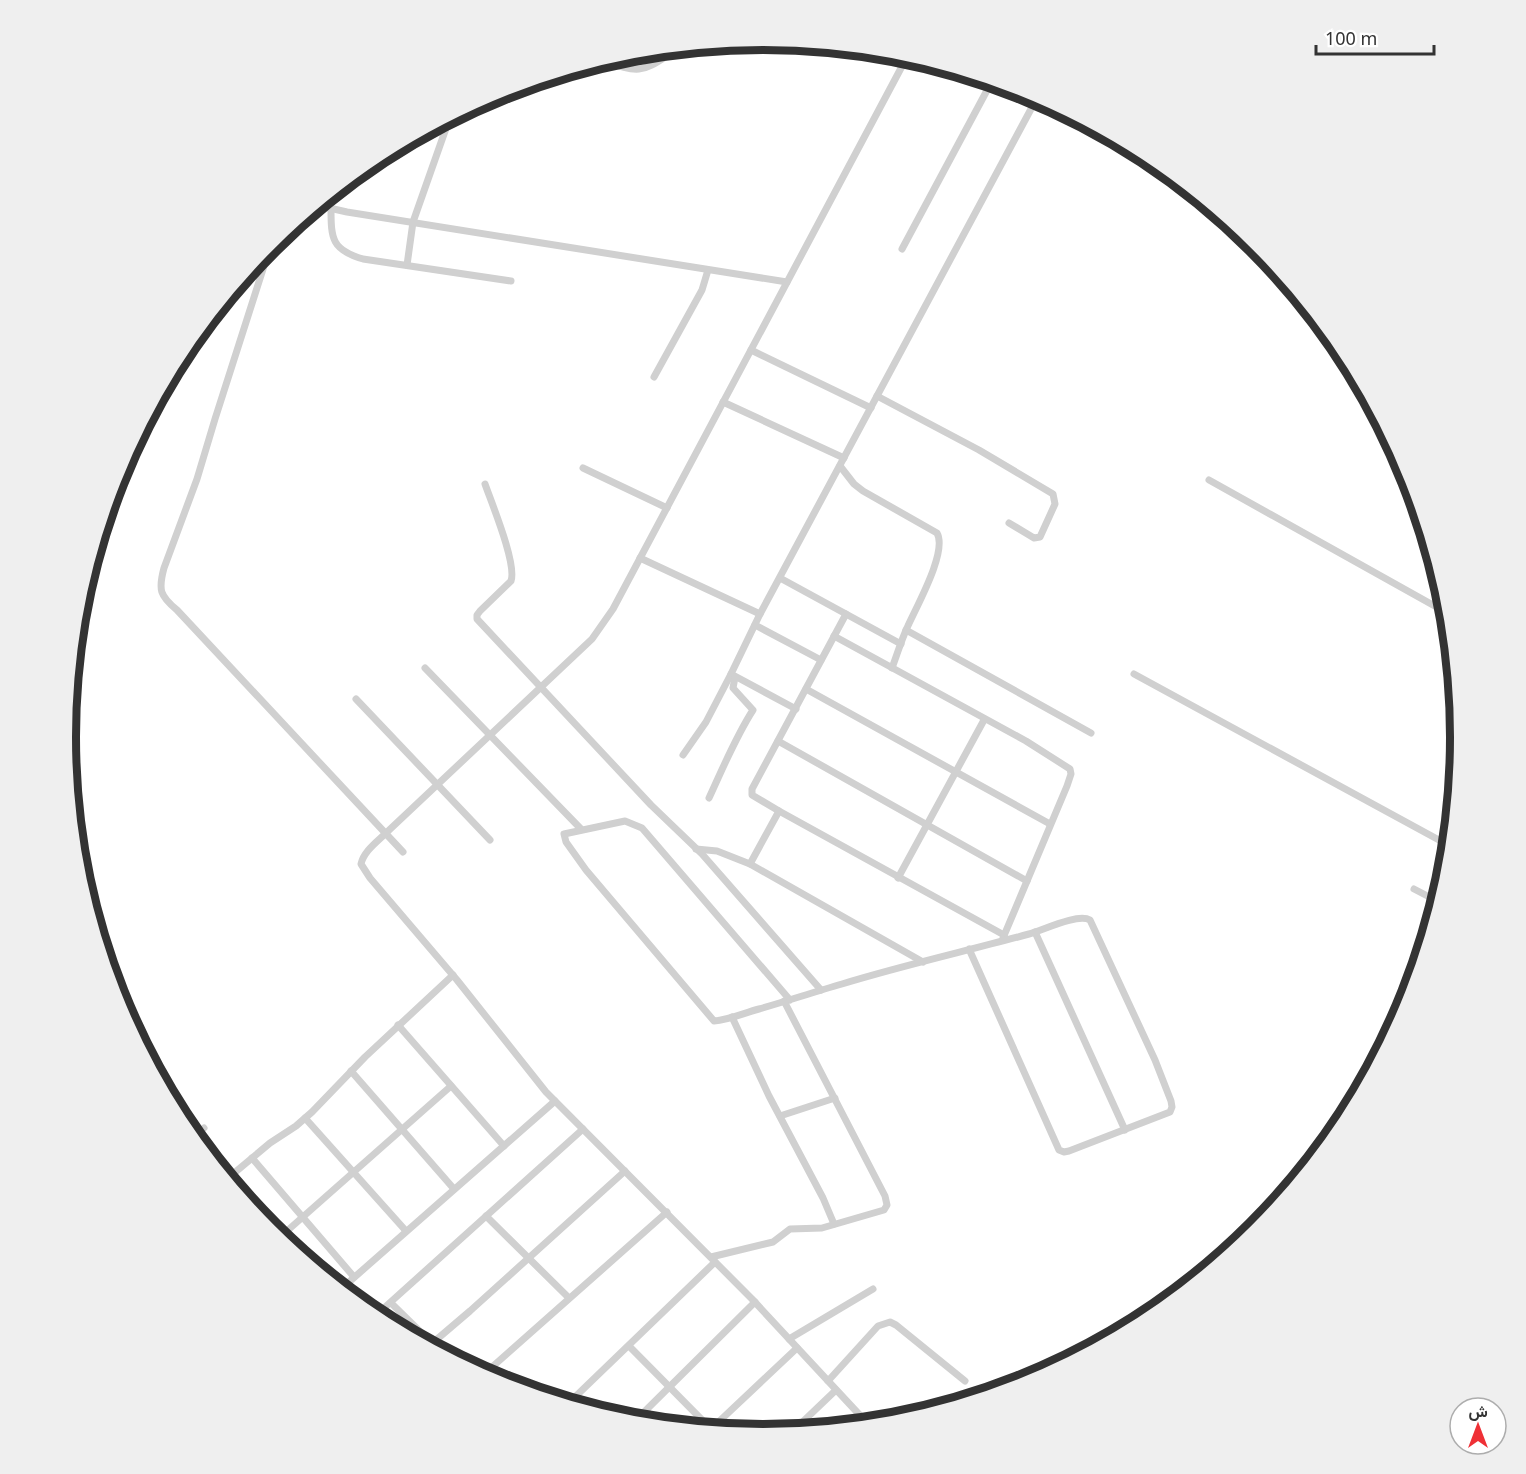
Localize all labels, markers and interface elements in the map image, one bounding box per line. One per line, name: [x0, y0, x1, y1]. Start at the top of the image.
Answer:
scale bar: [1316, 18, 1434, 56]
text: 100 m: [1325, 26, 1377, 50]
north arrow: [1448, 1396, 1508, 1456]
text: ش: [1468, 1400, 1488, 1422]

